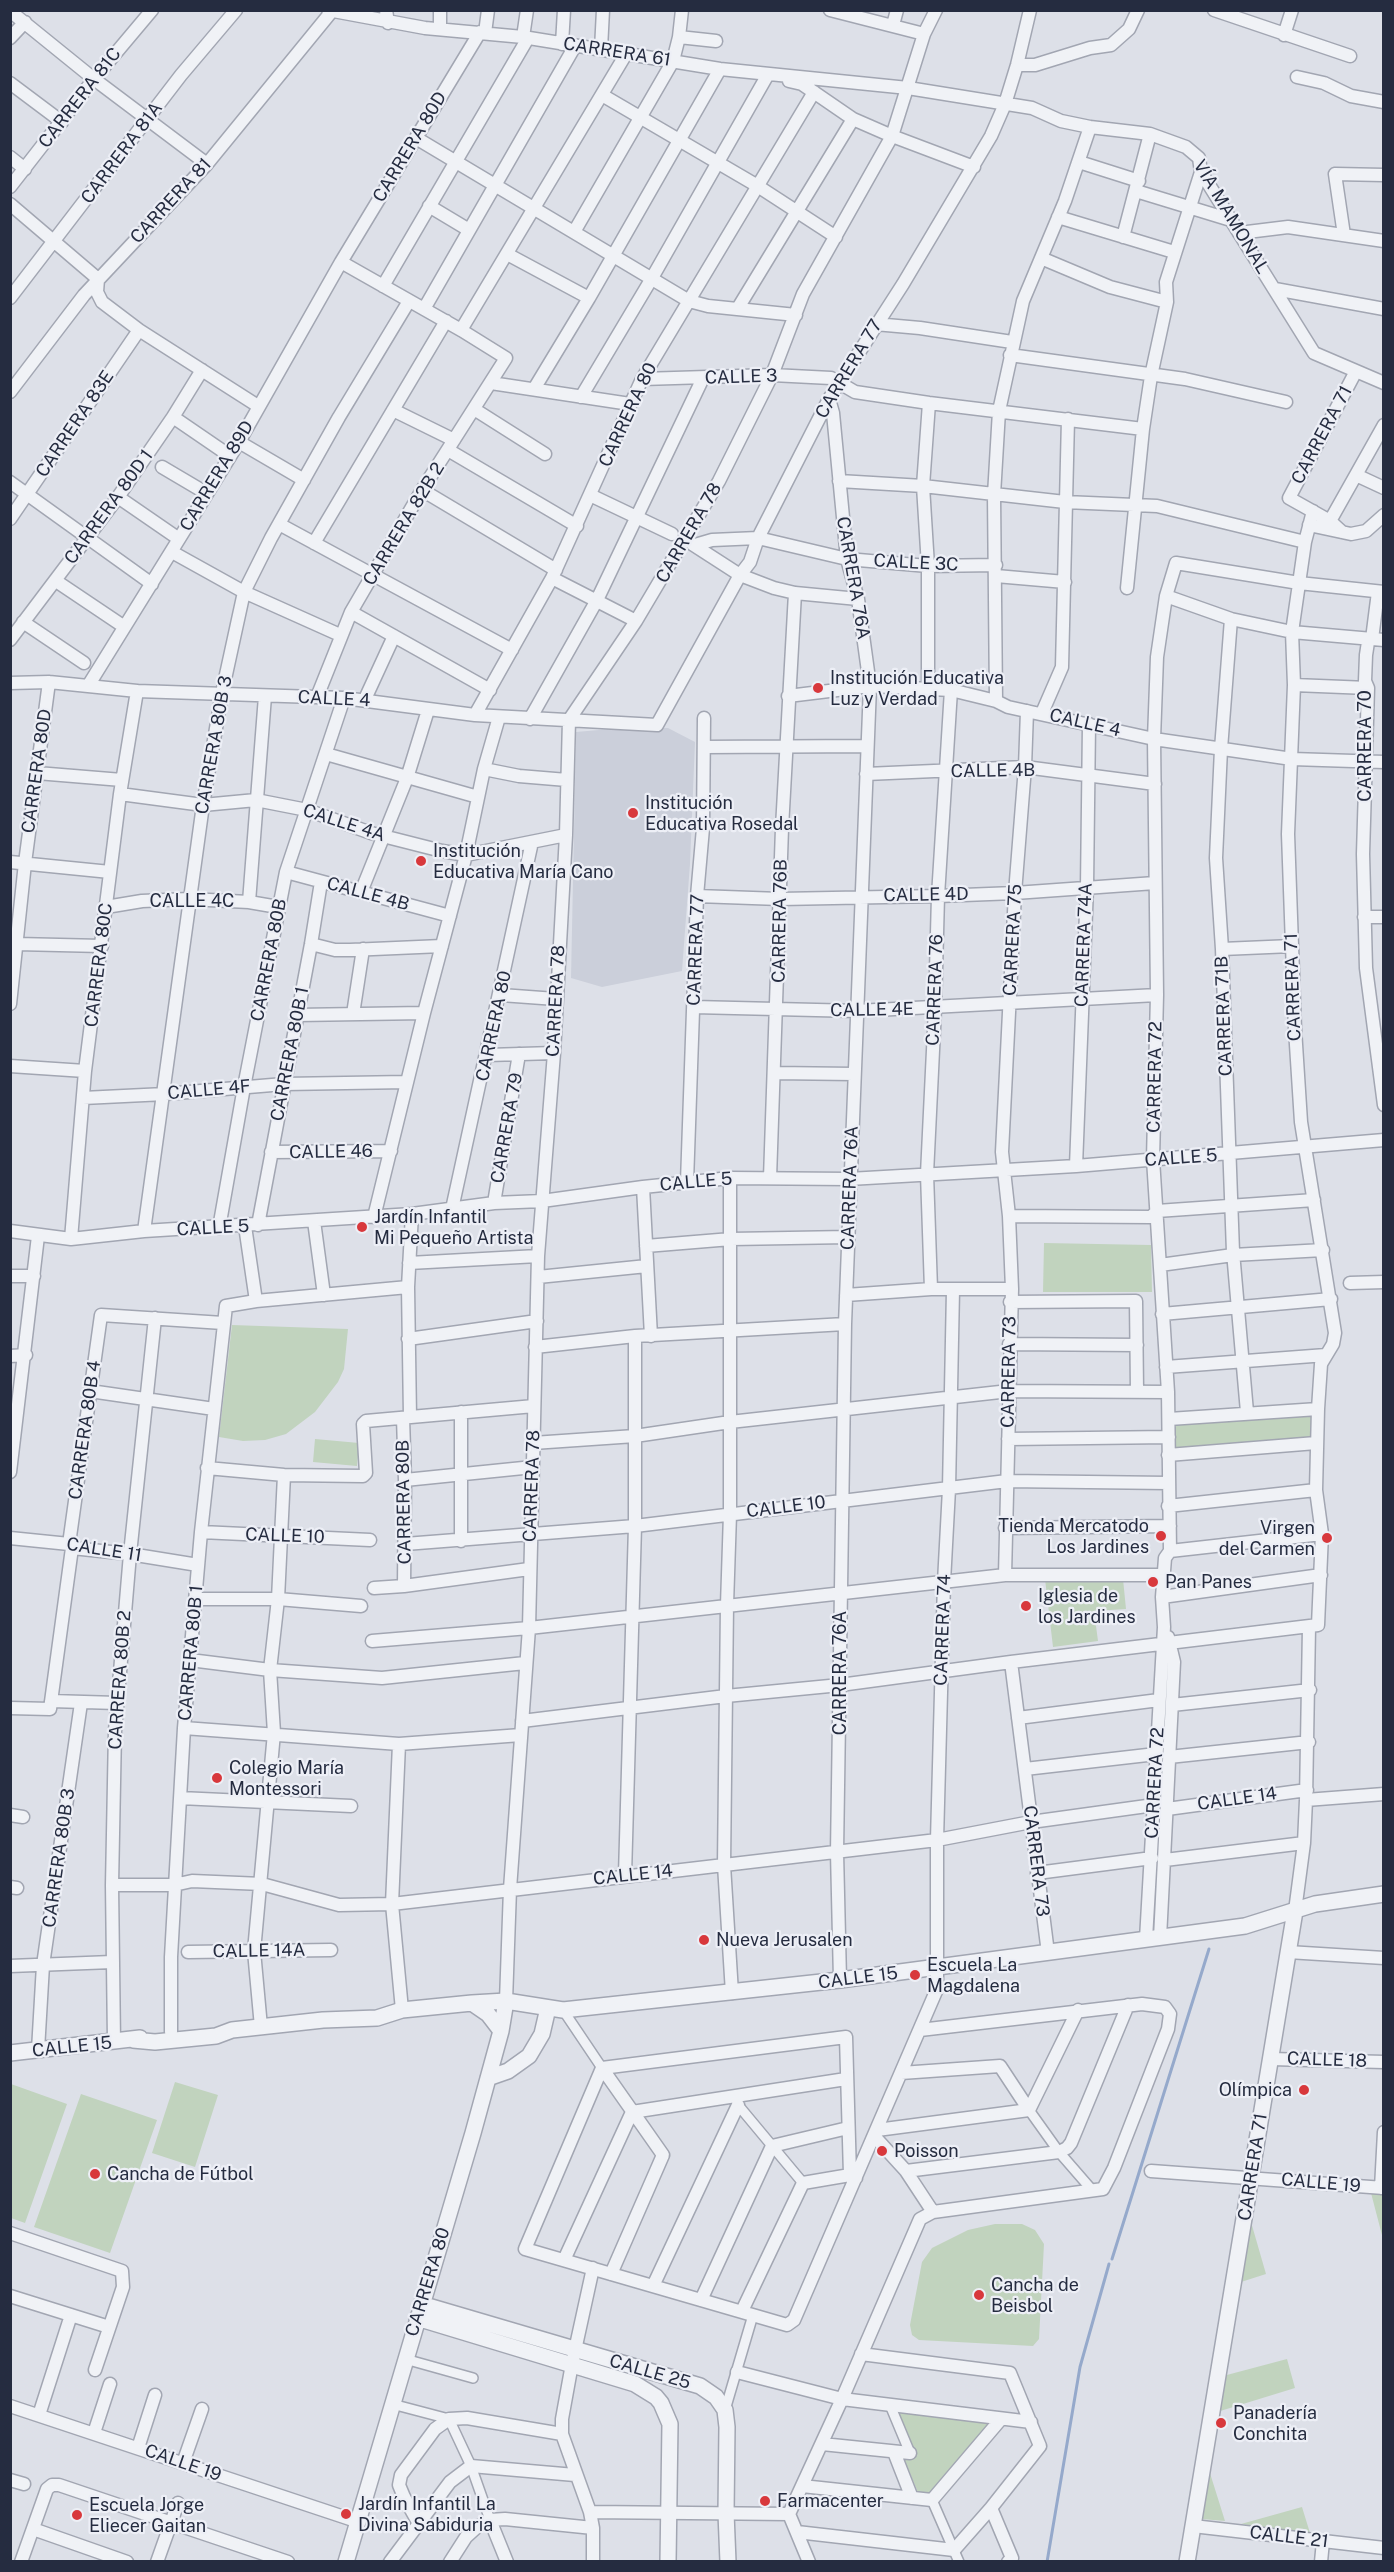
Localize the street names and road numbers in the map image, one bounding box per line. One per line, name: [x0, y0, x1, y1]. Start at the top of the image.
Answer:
street label: CARRERA 61: [562, 33, 672, 71]
street label: CARRERA 81C: [34, 44, 126, 152]
street label: CARRERA 80D: [369, 88, 451, 206]
street label: CARRERA 81A: [77, 98, 167, 208]
street label: CARRERA 81: [126, 154, 216, 248]
street label: VÍA MAMONAL: [1189, 156, 1273, 278]
street label: CARRERA 77: [811, 316, 887, 422]
street label: CARRERA 80: [594, 359, 662, 471]
street label: CALLE 3: [704, 365, 778, 389]
street label: CARRERA 83E: [31, 367, 119, 481]
street label: CARRERA 71: [1287, 382, 1357, 488]
street label: CARRERA 89D: [175, 417, 259, 535]
street label: CARRERA 80D 1: [60, 445, 158, 569]
street label: CARRERA 82B 2: [359, 459, 449, 589]
street label: CARRERA 78: [652, 479, 726, 587]
street label: CARRERA 76A: [832, 515, 874, 641]
street label: CALLE 3C: [873, 550, 959, 576]
street label: CARRERA 80B 3: [191, 674, 237, 816]
street label: CALLE 4: [297, 686, 371, 712]
street label: CARRERA 70: [1354, 690, 1376, 802]
street label: CALLE 4: [1047, 704, 1123, 742]
street label: CARRERA 80D: [18, 708, 56, 834]
street label: CALLE 4B: [950, 759, 1036, 783]
street label: CALLE 4A: [300, 800, 388, 846]
street label: CARRERA 76B: [768, 859, 792, 983]
street label: CALLE 4B: [324, 873, 412, 915]
street label: CARRERA 74A: [1071, 882, 1097, 1008]
street label: CALLE 4D: [883, 883, 969, 907]
street label: CARRERA 75: [999, 883, 1027, 997]
street label: CALLE 4C: [150, 890, 234, 912]
street label: CARRERA 77: [683, 894, 709, 1006]
street label: CARRERA 80B: [247, 897, 291, 1023]
street label: CARRERA 80C: [81, 902, 117, 1028]
street label: CARRERA 71: [1280, 932, 1306, 1042]
street label: CARRERA 76: [922, 934, 948, 1046]
street label: CARRERA 78: [542, 944, 570, 1058]
street label: CARRERA 71B: [1211, 955, 1237, 1077]
street label: CARRERA 80: [472, 969, 516, 1083]
street label: CARRERA 80B 1: [266, 985, 314, 1123]
street label: CALLE 4E: [830, 998, 914, 1022]
street label: CARRERA 72: [1143, 1021, 1167, 1133]
street label: CARRERA 79: [487, 1071, 527, 1185]
street label: CALLE 4F: [167, 1076, 251, 1104]
street label: CARRERA 76A: [837, 1125, 863, 1251]
street label: CALLE 46: [289, 1140, 373, 1164]
street label: CALLE 5: [1144, 1145, 1218, 1171]
street label: CALLE 5: [659, 1168, 733, 1196]
street label: CALLE 5: [176, 1215, 250, 1241]
street label: CARRERA 73: [997, 1316, 1021, 1428]
street label: CARRERA 80B 4: [65, 1359, 105, 1501]
street label: CARRERA 78: [519, 1430, 545, 1542]
street label: CARRERA 80B: [392, 1440, 416, 1564]
street label: CALLE 10: [745, 1491, 827, 1523]
street label: CALLE 10: [245, 1524, 325, 1548]
street label: CALLE 11: [65, 1533, 143, 1567]
street label: CARRERA 74: [930, 1574, 956, 1686]
street label: CARRERA 80B 1: [174, 1584, 208, 1722]
street label: CARRERA 80B 2: [104, 1610, 136, 1750]
street label: CARRERA 76A: [829, 1611, 851, 1735]
street label: CARRERA 72: [1141, 1727, 1169, 1839]
street label: CALLE 14: [1196, 1783, 1278, 1815]
street label: CARRERA 80B 3: [39, 1787, 79, 1929]
street label: CARRERA 73: [1018, 1804, 1054, 1918]
street label: CALLE 14: [592, 1860, 674, 1890]
street label: CALLE 14A: [212, 1939, 306, 1963]
street label: CALLE 15: [817, 1962, 899, 1994]
street label: CALLE 15: [31, 2032, 113, 2062]
street label: CALLE 18: [1287, 2048, 1367, 2072]
street label: CARRERA 71: [1234, 2112, 1272, 2222]
street label: CALLE 19: [1280, 2169, 1362, 2197]
street label: CARRERA 80: [401, 2225, 455, 2339]
street label: CALLE 25: [607, 2350, 693, 2394]
street label: CALLE 19: [142, 2440, 224, 2486]
street label: CALLE 21: [1248, 2521, 1330, 2553]

